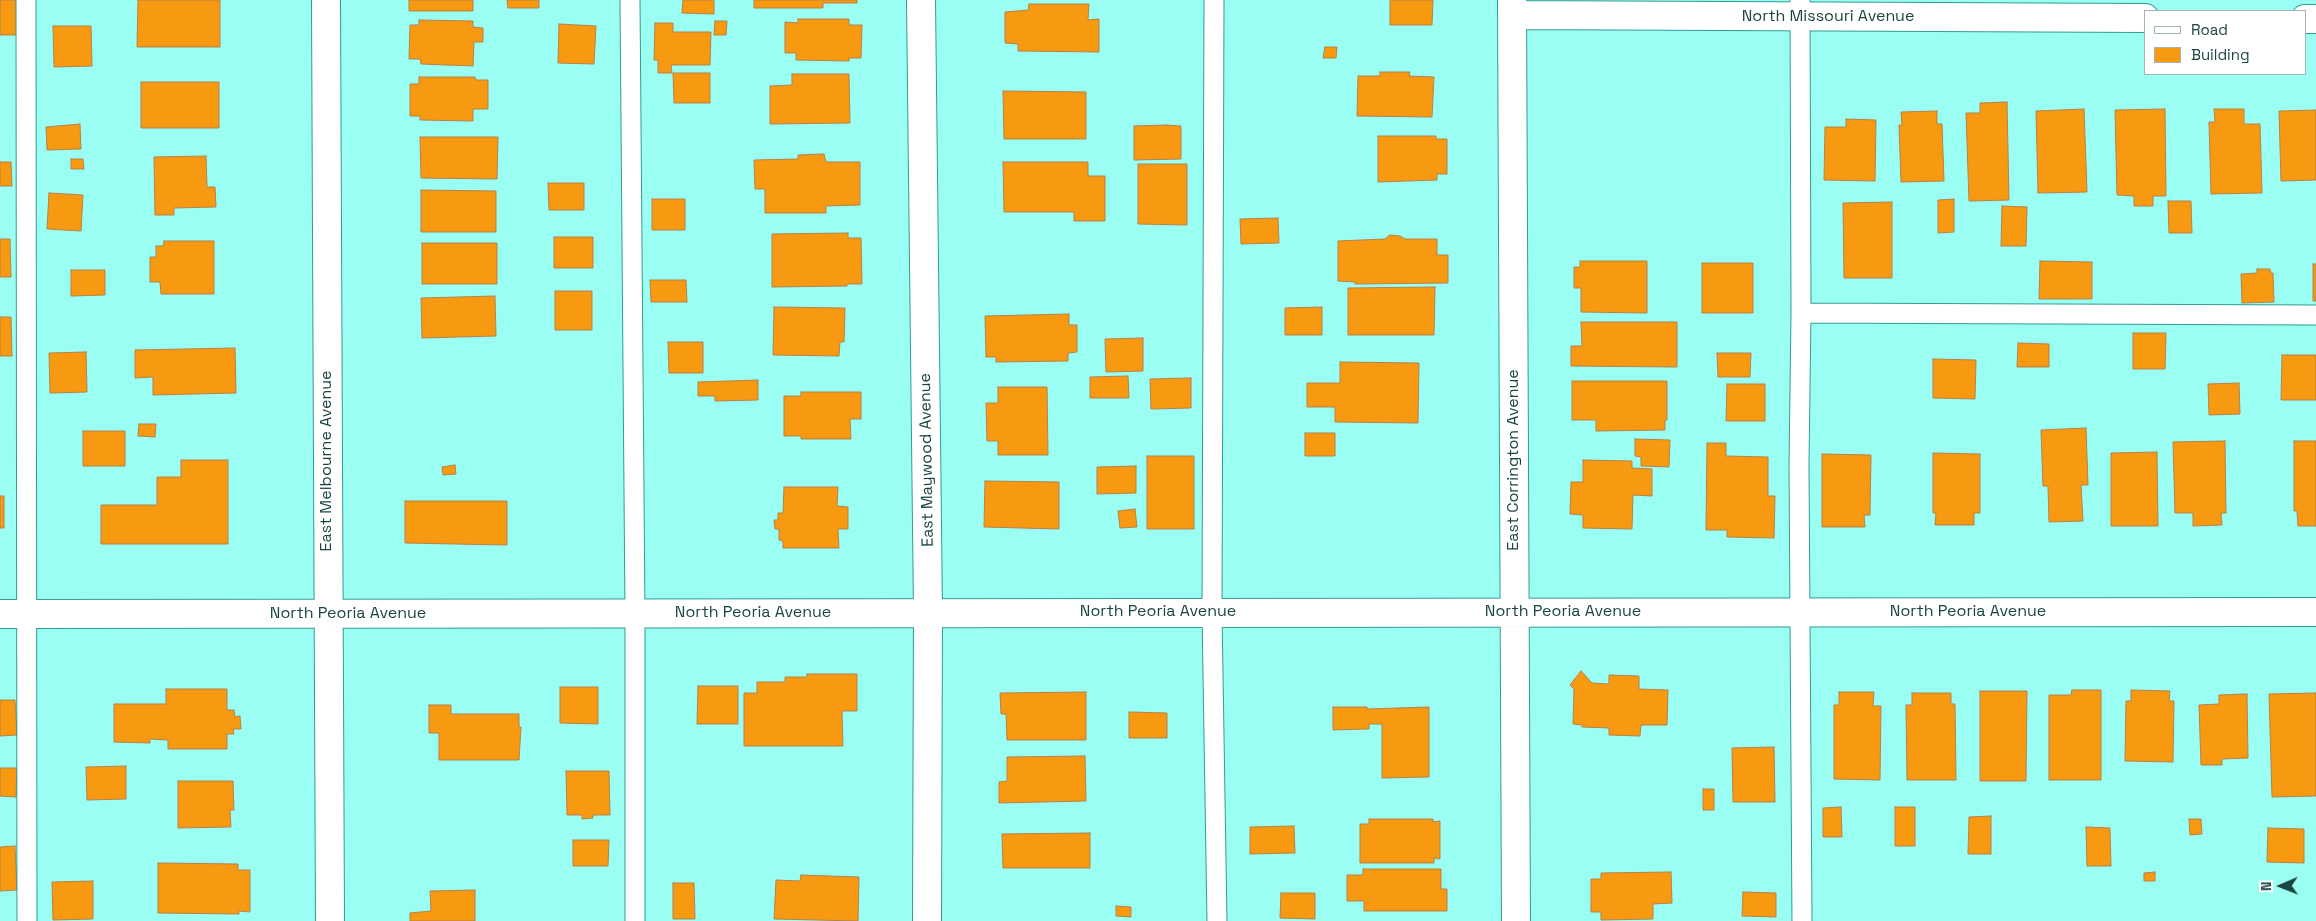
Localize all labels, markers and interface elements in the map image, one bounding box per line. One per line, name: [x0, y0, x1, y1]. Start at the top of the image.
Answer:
street label: North Missouri Avenue: [1742, 7, 1914, 27]
legend: [2144, 10, 2306, 75]
text: Road: [2191, 20, 2228, 39]
text: Building: [2191, 45, 2250, 64]
street label: East Corrington Avenue: [1504, 369, 1524, 551]
street label: East Melbourne Avenue: [317, 370, 337, 552]
street label: East Maywood Avenue: [916, 373, 938, 547]
street label: North Peoria Avenue: [1080, 602, 1236, 622]
street label: North Peoria Avenue: [1485, 602, 1641, 622]
street label: North Peoria Avenue: [1890, 602, 2046, 622]
street label: North Peoria Avenue: [675, 603, 831, 623]
street label: North Peoria Avenue: [270, 604, 426, 624]
north arrow: [2256, 861, 2306, 911]
text: N: [2257, 881, 2275, 891]

